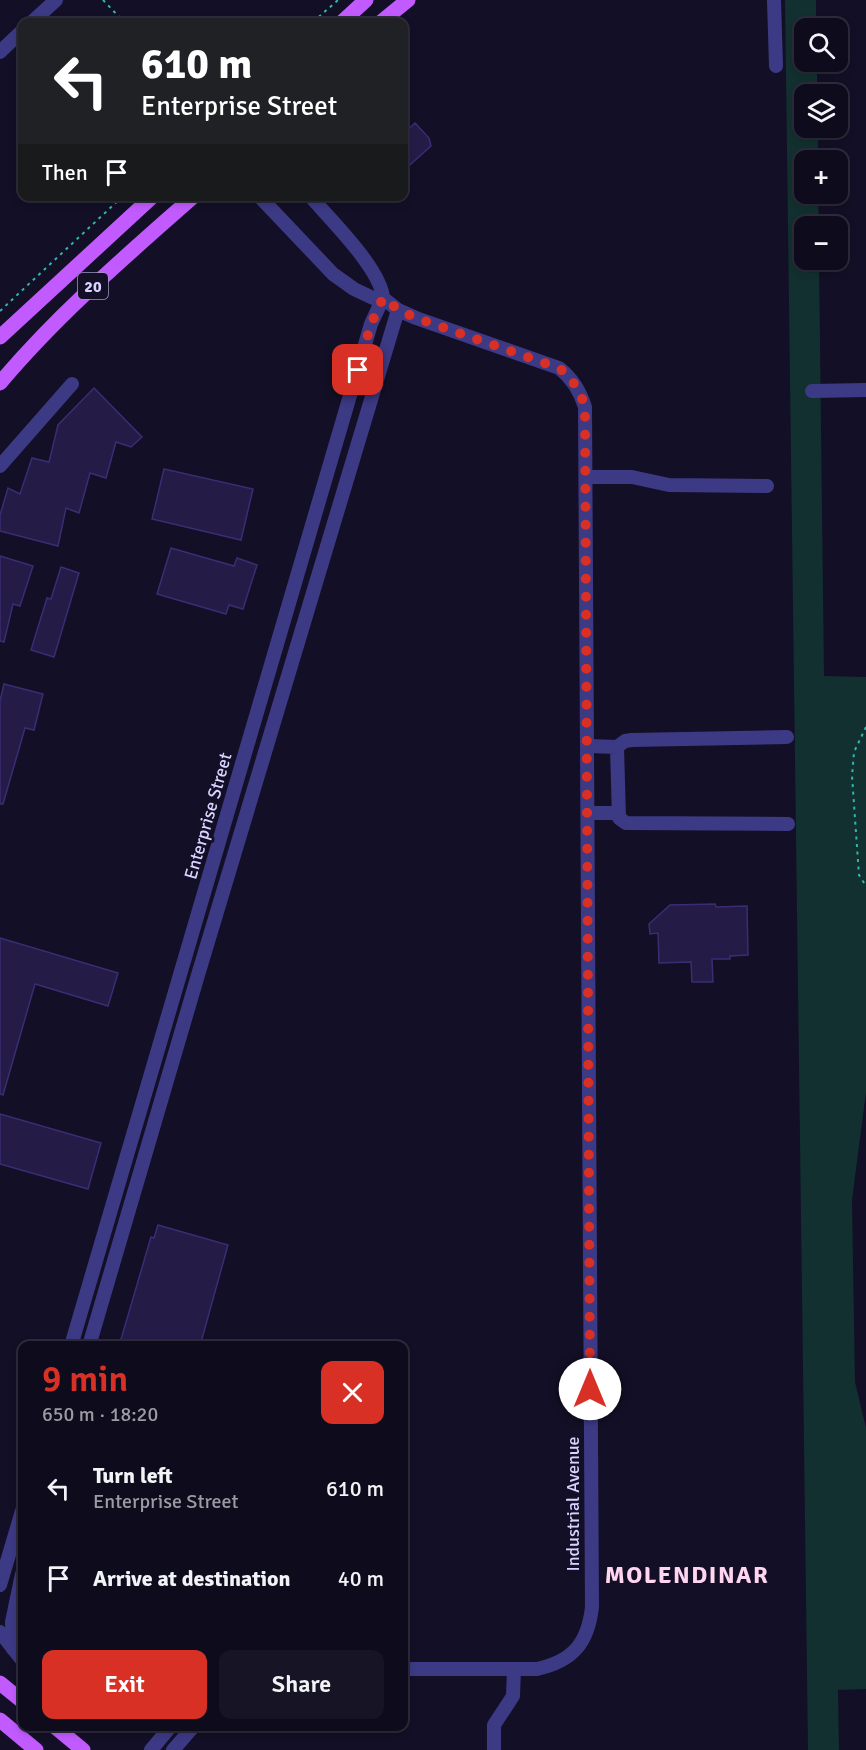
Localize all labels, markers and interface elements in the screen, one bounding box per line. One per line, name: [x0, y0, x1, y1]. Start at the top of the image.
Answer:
map controls: [794, 18, 848, 270]
button: search: [794, 18, 848, 72]
text: 610 m: [141, 39, 252, 90]
icon: left: [42, 42, 120, 120]
button: layers: [794, 84, 848, 138]
text: Enterprise Street: [141, 90, 337, 123]
button: +: [794, 150, 848, 204]
icon: arrive: [100, 156, 133, 189]
text: Then: [42, 159, 88, 186]
button: −: [794, 216, 848, 270]
road number: 20: [78, 273, 108, 299]
pin: [332, 344, 383, 395]
icon: arrive: [341, 353, 374, 386]
street label: Enterprise Street: [179, 750, 237, 882]
text: 9 min: [42, 1357, 128, 1402]
position arrow: [558, 1357, 622, 1421]
button: close: [321, 1361, 384, 1424]
text: 650 m · 18:20: [42, 1402, 158, 1427]
street label: Industrial Avenue: [562, 1436, 584, 1572]
text: Turn left: [93, 1462, 173, 1489]
icon: left: [42, 1472, 75, 1505]
text: 610 m: [326, 1475, 384, 1502]
text: Enterprise Street: [93, 1489, 238, 1514]
district label: MOLENDINAR: [605, 1560, 769, 1590]
icon: arrive: [42, 1562, 75, 1595]
text: Arrive at destination: [93, 1565, 290, 1592]
text: 40 m: [338, 1565, 384, 1592]
button: Exit: [42, 1650, 207, 1719]
button: Share: [219, 1650, 384, 1719]

